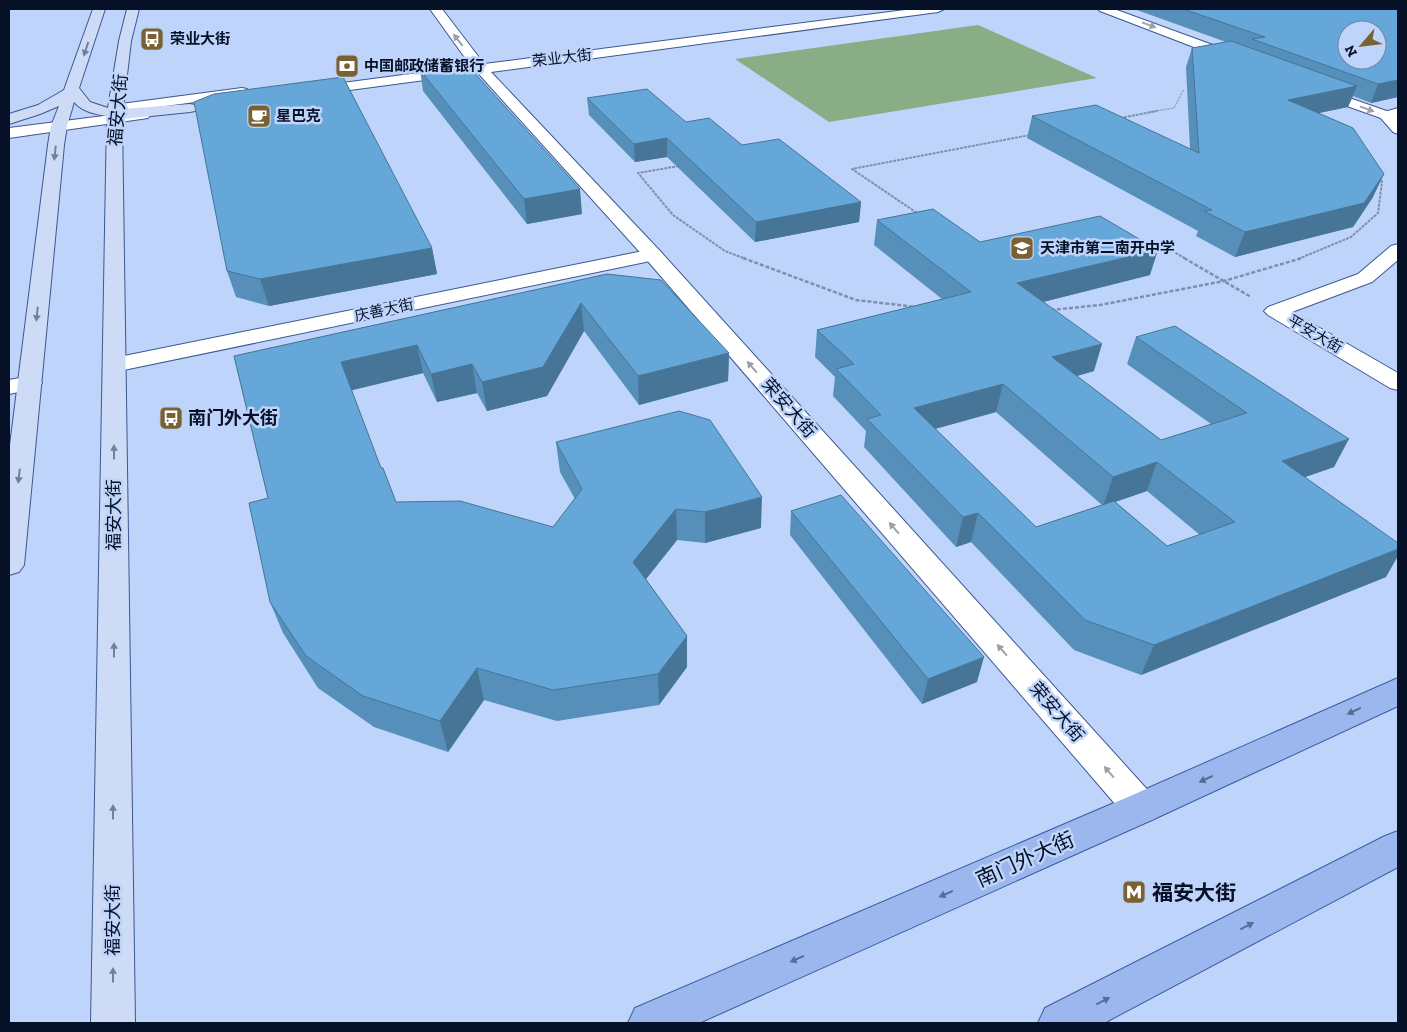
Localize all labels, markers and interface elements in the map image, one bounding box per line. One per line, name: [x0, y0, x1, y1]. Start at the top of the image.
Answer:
north arrow: [1337, 20, 1387, 70]
one-way arrow: [1142, 22, 1157, 29]
bus stop icon: 荣业大街: [139, 26, 165, 52]
place label: 荣业大街: [170, 30, 230, 48]
one-way arrow: [452, 33, 463, 46]
one-way arrow: [82, 42, 90, 57]
text: N: [1341, 42, 1361, 60]
street label: 荣业大街: [531, 45, 593, 71]
bank icon: 中国邮政储蓄银行: [334, 53, 360, 79]
place label: 中国邮政储蓄银行: [364, 57, 484, 75]
street label: 福安大街: [104, 73, 132, 147]
cafe icon: 星巴克: [246, 103, 272, 129]
one-way arrow: [1359, 106, 1374, 113]
place label: 星巴克: [276, 107, 321, 125]
one-way arrow: [51, 145, 59, 161]
school or university icon: 天津市第二南开中学: [1009, 235, 1035, 261]
place label: 天津市第二南开中学: [1040, 239, 1175, 257]
street label: 庆善大街: [353, 295, 415, 325]
one-way arrow: [33, 307, 41, 323]
street label: 平安大街: [1285, 311, 1345, 357]
one-way arrow: [746, 361, 758, 373]
street label: 荣安大街: [757, 374, 821, 442]
bus stop icon: 南门外大街: [158, 405, 184, 431]
place label: 南门外大街: [188, 407, 278, 429]
one-way arrow: [110, 444, 118, 460]
one-way arrow: [15, 468, 23, 484]
street label: 福安大街: [103, 479, 125, 551]
one-way arrow: [889, 522, 900, 534]
one-way arrow: [110, 641, 118, 657]
one-way arrow: [996, 643, 1007, 656]
street label: 荣安大街: [1025, 678, 1089, 746]
one-way arrow: [1347, 707, 1361, 715]
one-way arrow: [1103, 766, 1115, 778]
one-way arrow: [1199, 775, 1213, 783]
one-way arrow: [109, 804, 117, 820]
street label: 南门外大街: [972, 826, 1078, 892]
metro station icon: 福安大街: [1121, 879, 1147, 905]
place label: 福安大街: [1152, 880, 1236, 905]
street label: 福安大街: [102, 884, 124, 956]
one-way arrow: [939, 890, 953, 898]
one-way arrow: [1240, 922, 1254, 930]
one-way arrow: [790, 956, 804, 964]
one-way arrow: [109, 966, 117, 982]
one-way arrow: [1096, 997, 1110, 1005]

